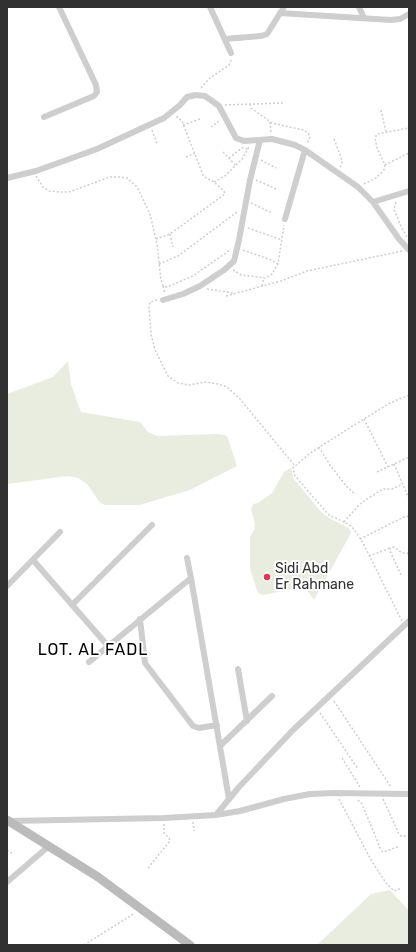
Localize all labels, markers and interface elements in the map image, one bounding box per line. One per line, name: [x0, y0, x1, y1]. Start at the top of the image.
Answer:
place label: Sidi Abd Er Rahmane: [275, 561, 354, 594]
marker: Sidi Abd Er Rahmane: [262, 572, 272, 582]
district label: LOT. AL FADL: [38, 640, 148, 660]

